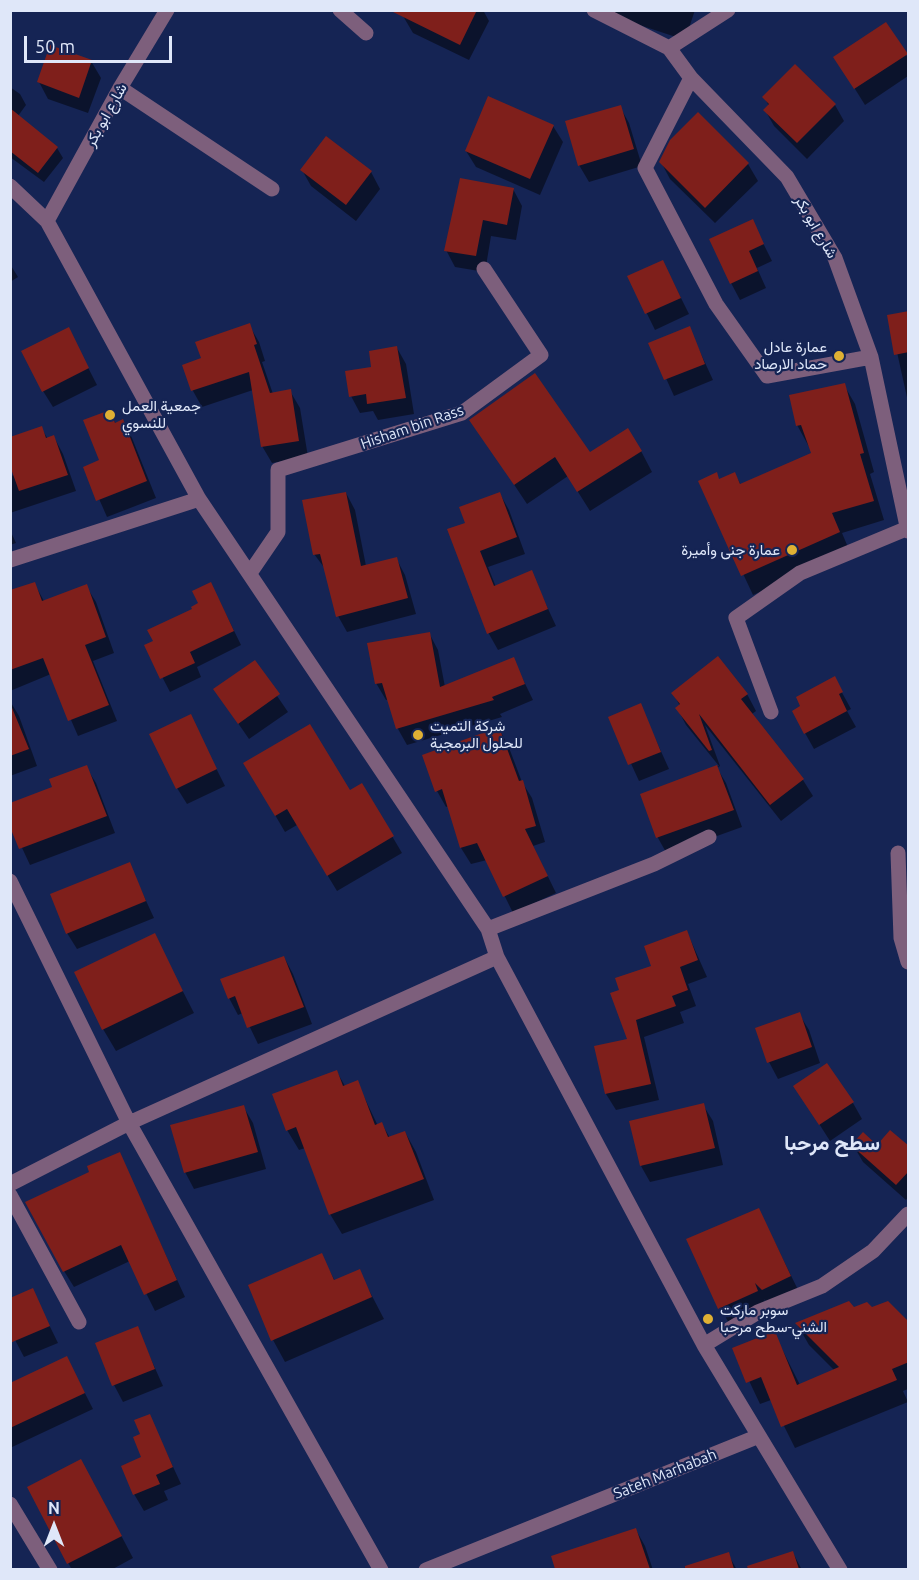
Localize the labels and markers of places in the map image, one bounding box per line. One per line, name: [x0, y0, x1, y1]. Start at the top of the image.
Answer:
place label: عمارة عادل حماد الارصاد: [754, 338, 827, 373]
marker: عمارة عادل حماد الارصاد: [832, 349, 846, 363]
place label: جمعية العمل للنسوي: [122, 397, 201, 432]
marker: جمعية العمل للنسوي: [103, 408, 117, 422]
place label: عمارة جنى وأميرة: [681, 541, 780, 559]
marker: عمارة جنى وأميرة: [785, 543, 799, 557]
place label: شركة التميت للحلول البرمجية: [430, 717, 523, 752]
marker: شركة التميت للحلول البرمجية: [411, 728, 425, 742]
place label: سوبر ماركت الشني-سطح مرحبا: [720, 1301, 827, 1336]
marker: سوبر ماركت الشني-سطح مرحبا: [701, 1312, 715, 1326]

